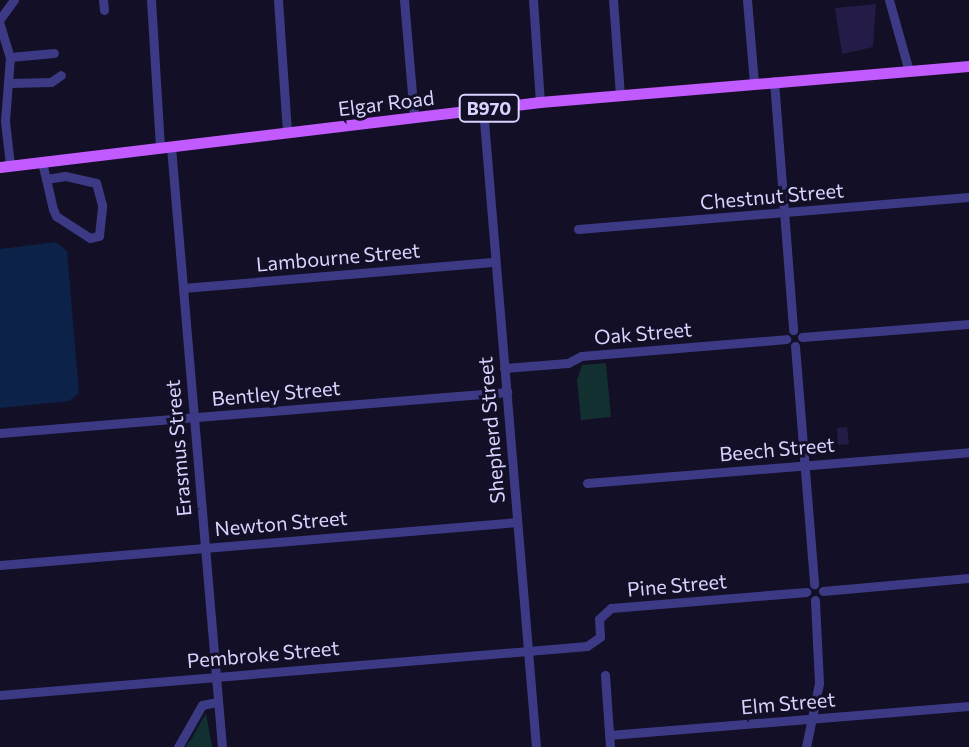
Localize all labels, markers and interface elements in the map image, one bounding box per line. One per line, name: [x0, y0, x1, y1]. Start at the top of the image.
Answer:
street label: Elgar Road: [337, 85, 435, 121]
road number: B970: [457, 94, 521, 122]
street label: Chestnut Street: [699, 178, 845, 214]
street label: Lambourne Street: [255, 238, 421, 276]
street label: Oak Street: [593, 317, 693, 349]
street label: Shepherd Street: [473, 356, 509, 504]
street label: Bentley Street: [211, 375, 341, 411]
street label: Erasmus Street: [160, 379, 196, 517]
street label: Beech Street: [718, 432, 836, 466]
street label: Newton Street: [214, 505, 348, 541]
street label: Pine Street: [626, 569, 728, 601]
street label: Pembroke Street: [186, 635, 340, 673]
street label: Elm Street: [740, 687, 836, 719]

